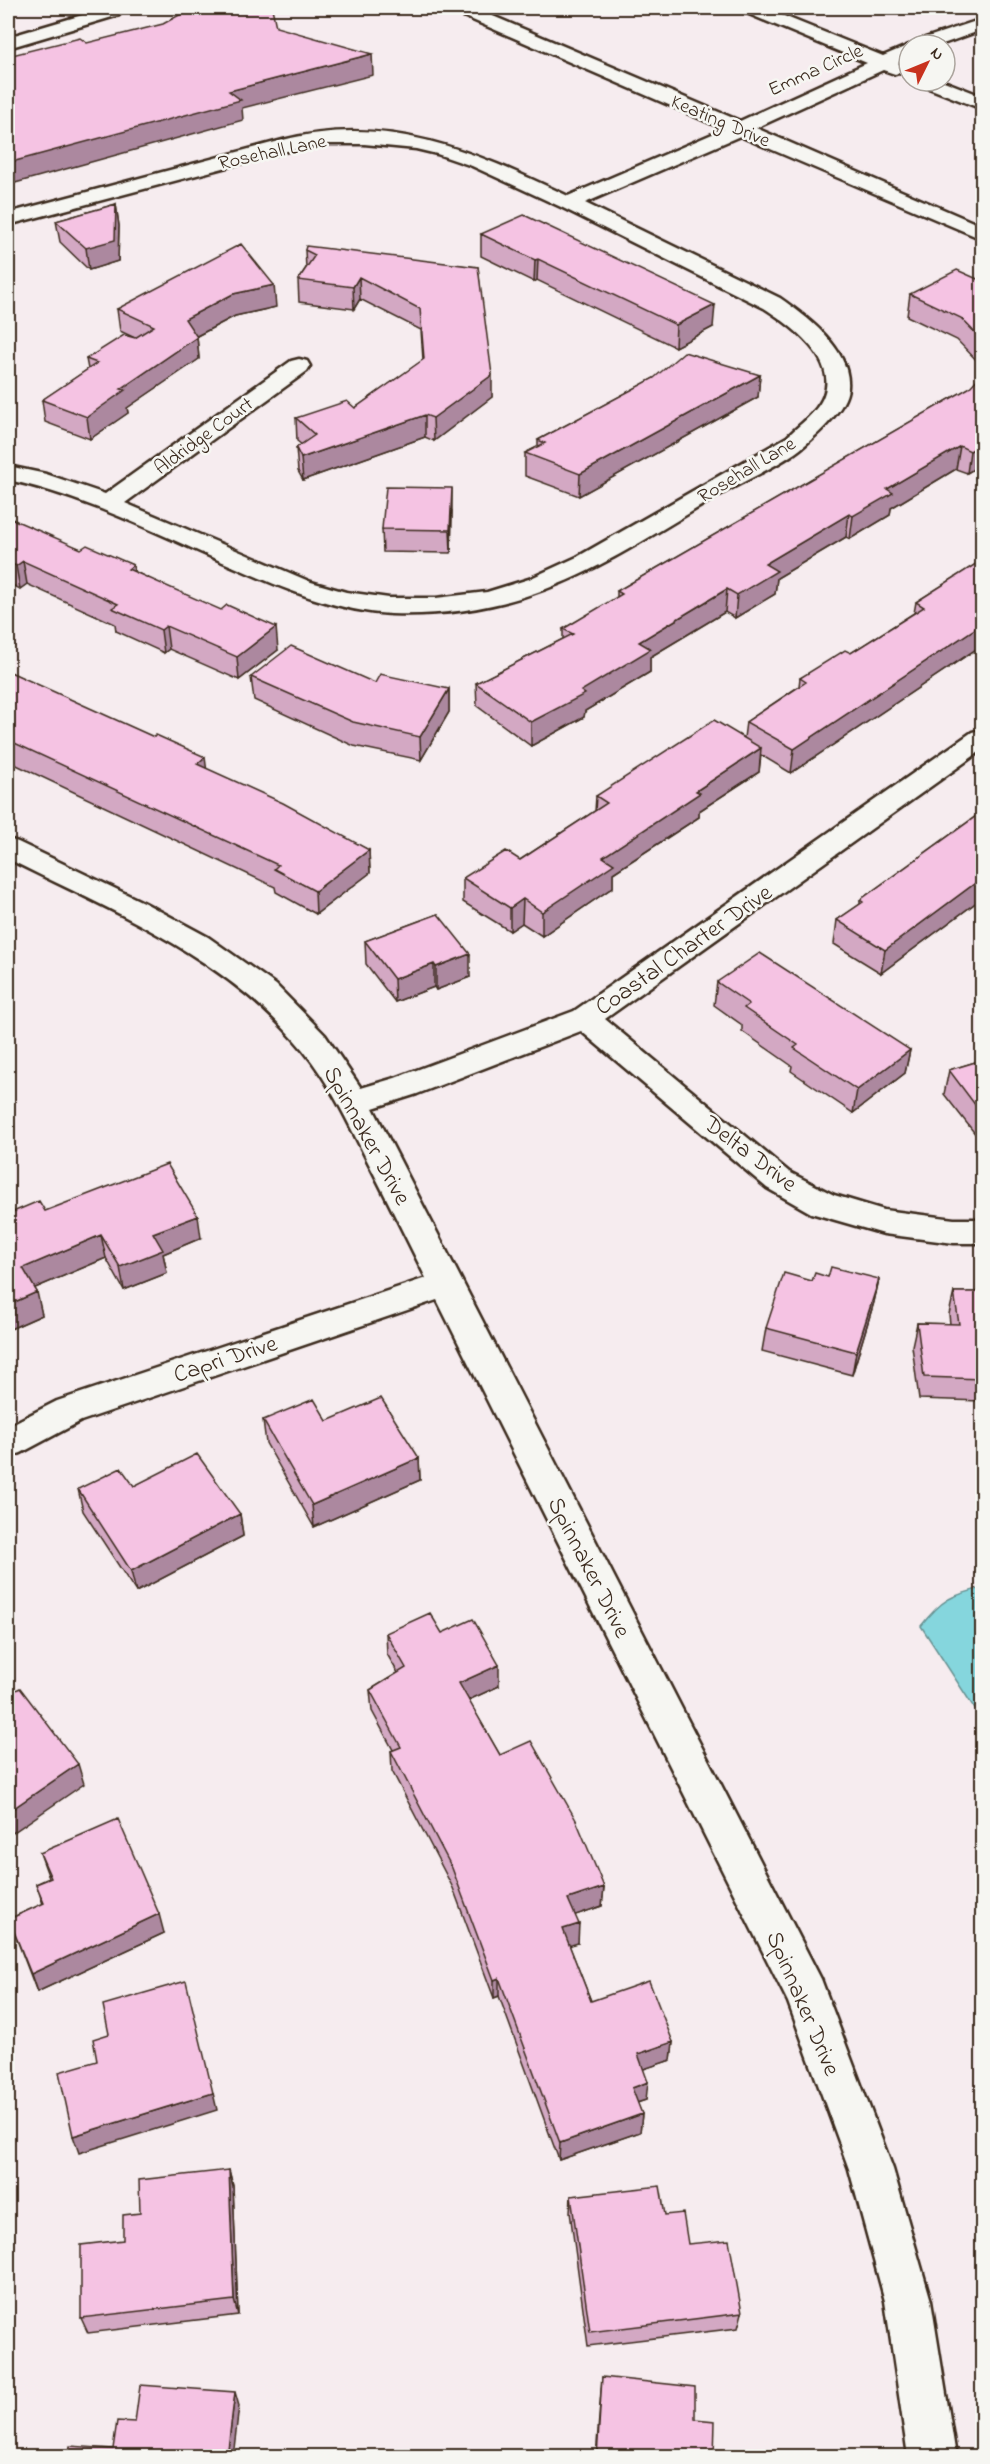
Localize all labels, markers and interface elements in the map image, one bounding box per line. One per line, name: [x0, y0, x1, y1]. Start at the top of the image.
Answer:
north arrow: [897, 33, 957, 93]
street label: Emma Circle: [764, 37, 868, 105]
text: N: [924, 42, 949, 66]
street label: Keating Drive: [665, 88, 774, 157]
street label: Rosehall Lane: [216, 128, 329, 179]
street label: Aldridge Court: [149, 391, 261, 484]
street label: Rosehall Lane: [693, 430, 802, 512]
street label: Coastal Charter Drive: [589, 877, 780, 1025]
street label: Spinnaker Drive: [313, 1060, 419, 1212]
street label: Delta Drive: [694, 1107, 804, 1202]
street label: Capri Drive: [169, 1327, 282, 1394]
street label: Spinnaker Drive: [537, 1491, 638, 1645]
street label: Spinnaker Drive: [755, 1926, 848, 2082]

